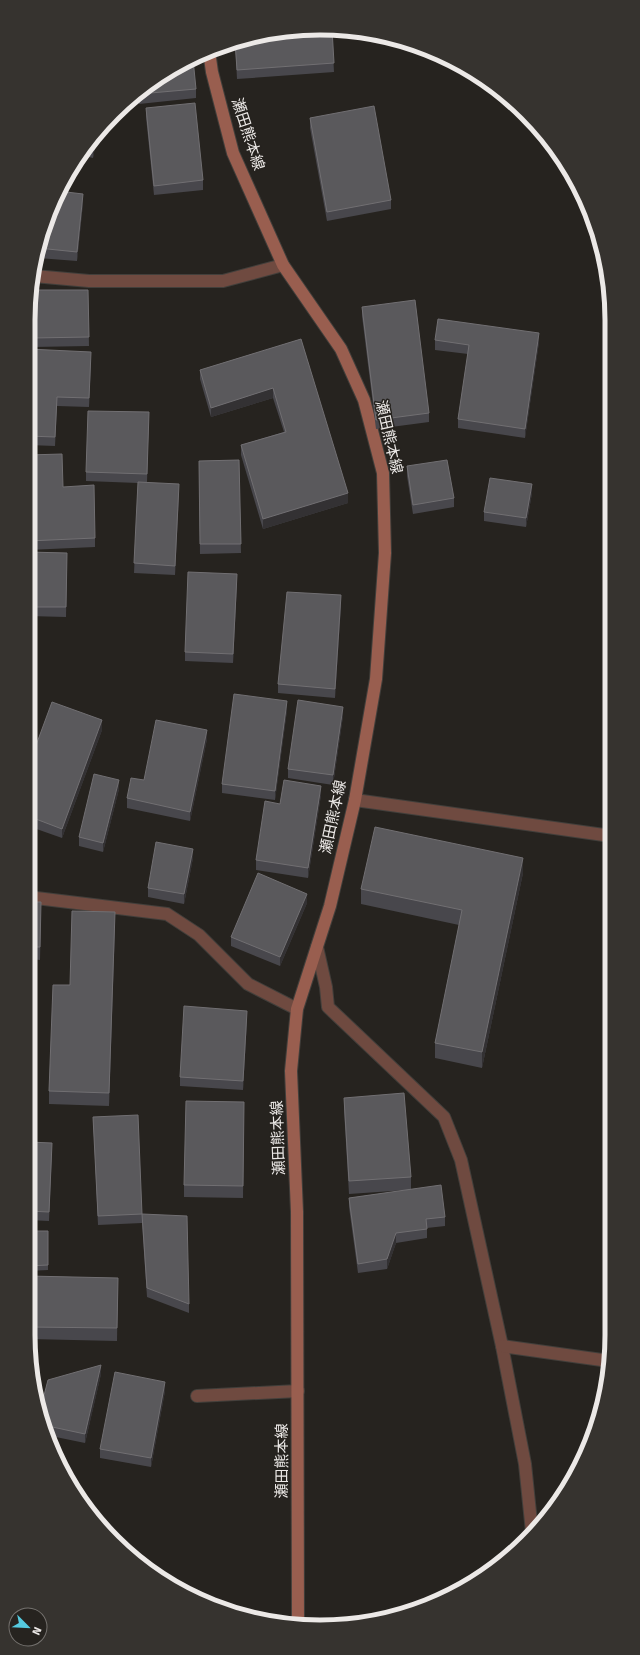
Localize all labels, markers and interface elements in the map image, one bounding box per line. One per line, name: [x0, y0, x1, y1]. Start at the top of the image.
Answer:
street label: 瀬田熊本線: [228, 96, 268, 172]
street label: 瀬田熊本線: [372, 398, 406, 476]
street label: 瀬田熊本線: [316, 778, 350, 856]
street label: 瀬田熊本線: [268, 1100, 288, 1176]
street label: 瀬田熊本線: [273, 1423, 291, 1499]
north arrow: [8, 1607, 48, 1647]
text: N: [29, 1625, 44, 1637]

